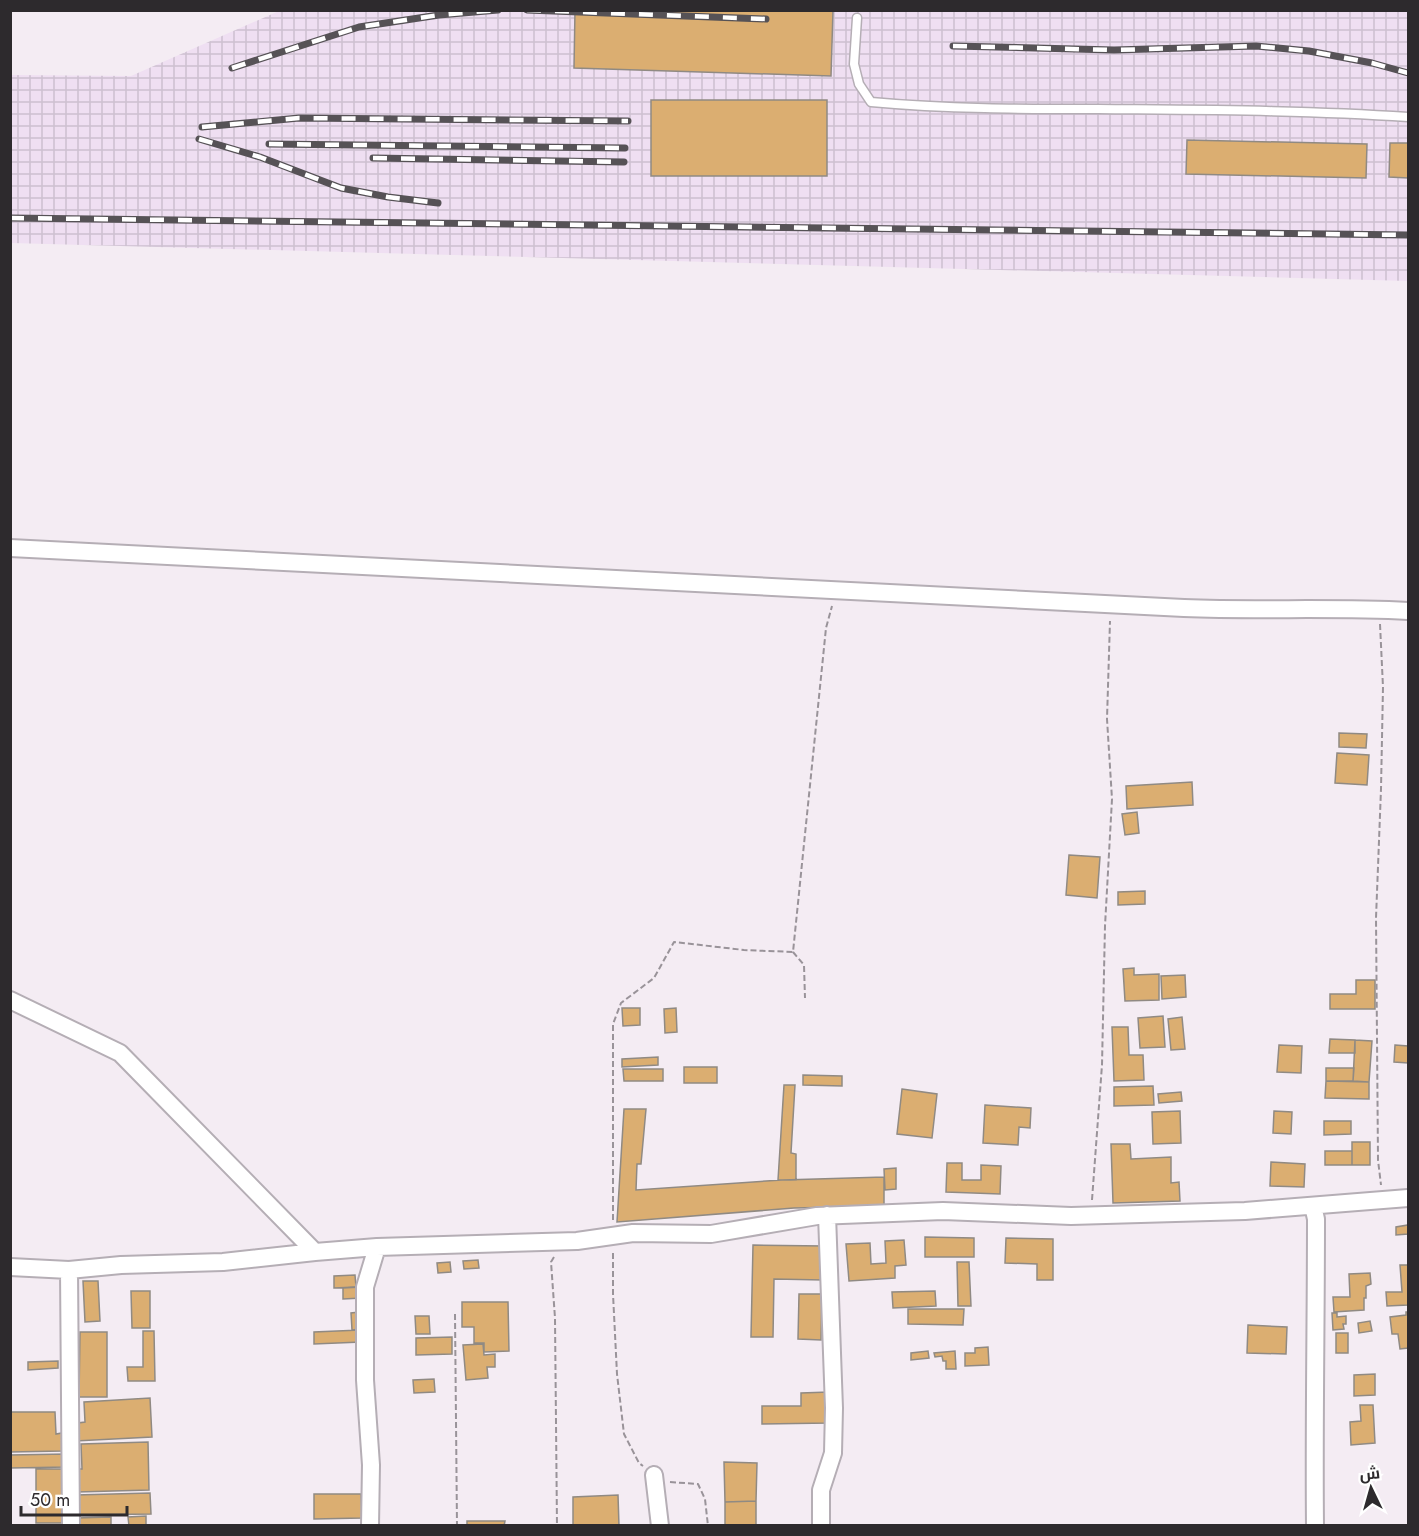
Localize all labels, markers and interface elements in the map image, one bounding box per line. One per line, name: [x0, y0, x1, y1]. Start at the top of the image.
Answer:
north arrow: [1341, 1458, 1401, 1518]
text: ش: [1359, 1461, 1381, 1486]
scale bar: [21, 1479, 128, 1517]
text: 50 m: [30, 1487, 70, 1513]

